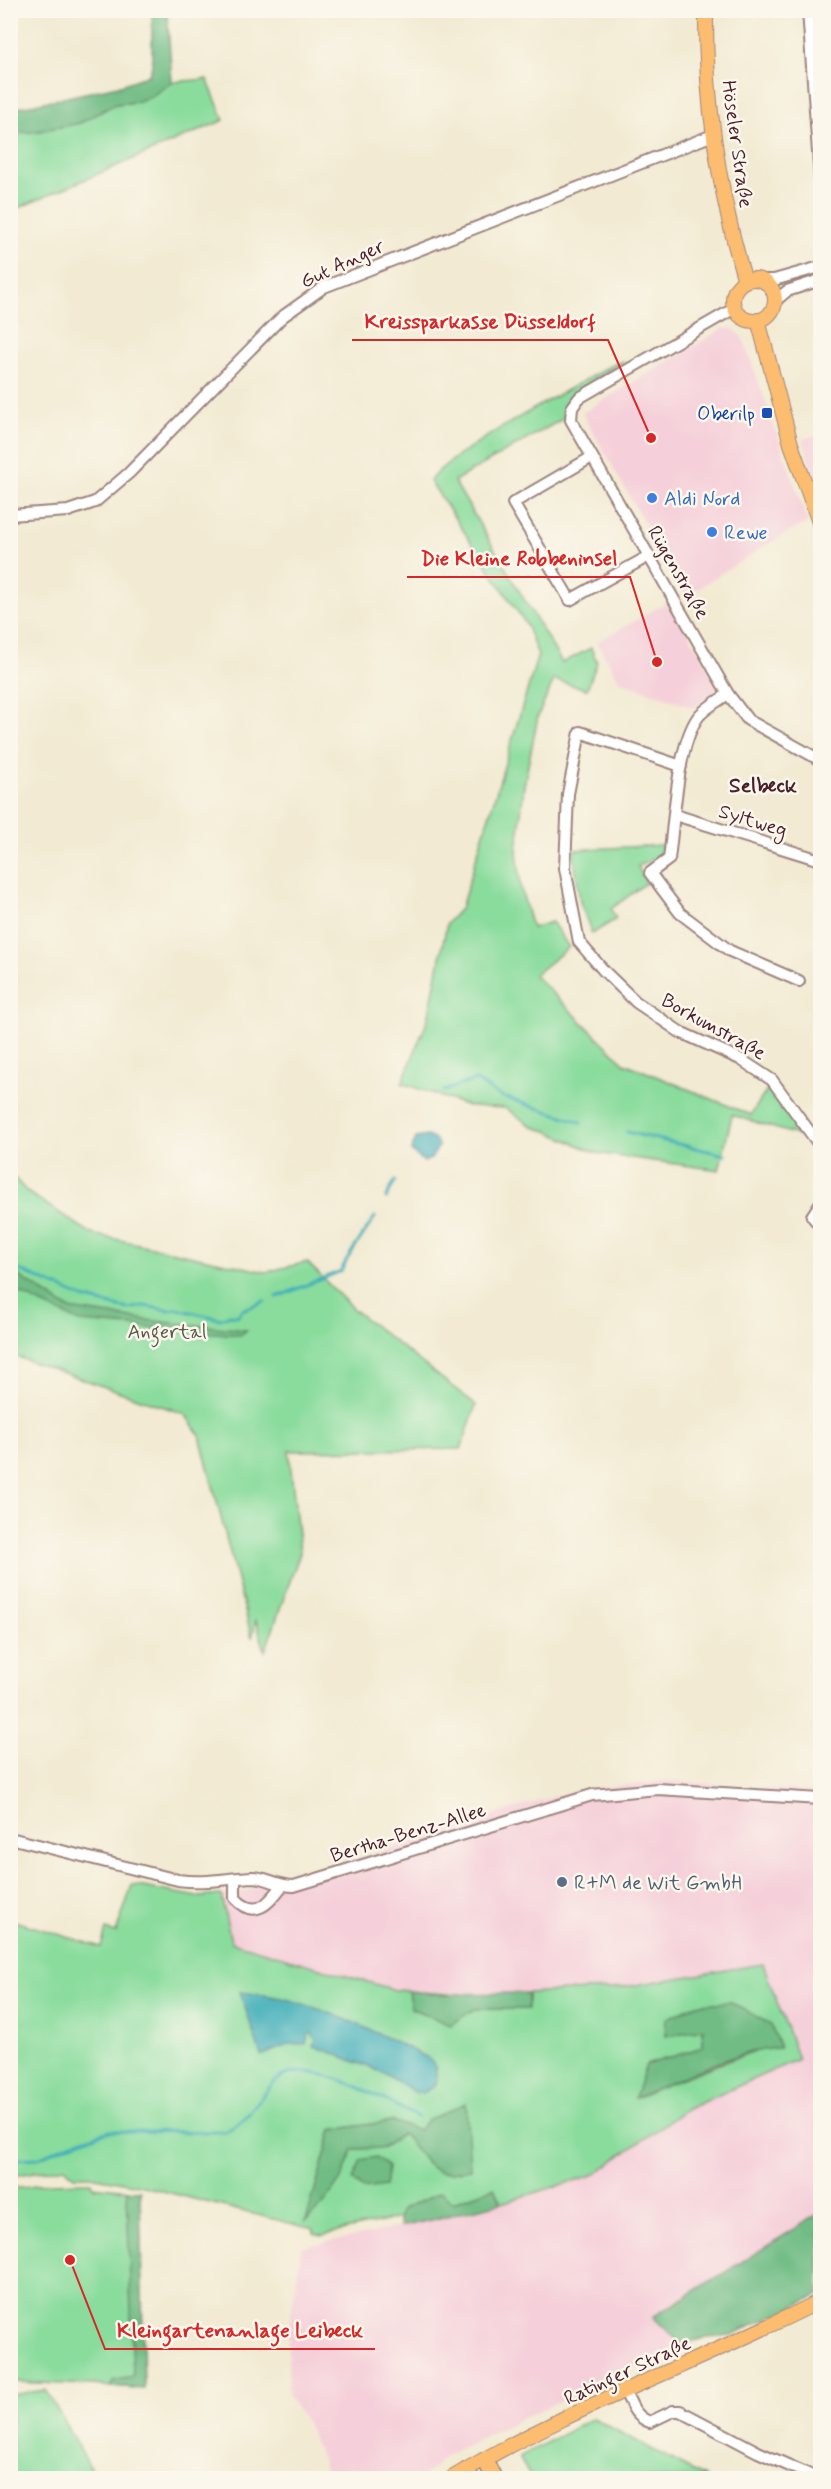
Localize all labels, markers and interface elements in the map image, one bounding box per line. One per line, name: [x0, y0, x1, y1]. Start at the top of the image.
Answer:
street label: Höseler Straße: [714, 79, 759, 210]
street label: Gut Anger: [296, 233, 390, 296]
callout: Kreissparkasse Düsseldorf: [352, 301, 608, 340]
text: Kreissparkasse Düsseldorf: [364, 308, 596, 336]
place label: Oberilp: [697, 401, 755, 428]
marker: Oberilp: [760, 406, 774, 420]
place label: Aldi Nord: [664, 486, 740, 513]
marker: Aldi Nord: [645, 491, 659, 505]
place label: Rewe: [724, 520, 768, 547]
street label: Rügenstraße: [640, 521, 715, 625]
marker: Rewe: [705, 525, 719, 539]
callout: Die Kleine Robbeninsel: [407, 538, 630, 577]
text: Die Kleine Robbeninsel: [421, 545, 617, 573]
district label: Selbeck: [729, 772, 797, 800]
street label: Syltweg: [715, 798, 790, 846]
street label: Borkumstraße: [656, 987, 771, 1067]
park label: Angertal: [127, 1319, 207, 1348]
street label: Bertha-Benz-Allee: [327, 1797, 490, 1870]
place label: R+M de Wit GmbH: [574, 1870, 742, 1897]
marker: R+M de Wit GmbH: [555, 1875, 569, 1889]
callout: Kleingartenanlage Leibeck: [105, 2310, 375, 2349]
text: Kleingartenanlage Leibeck: [117, 2317, 363, 2347]
street label: Ratinger Straße: [560, 2330, 696, 2414]

